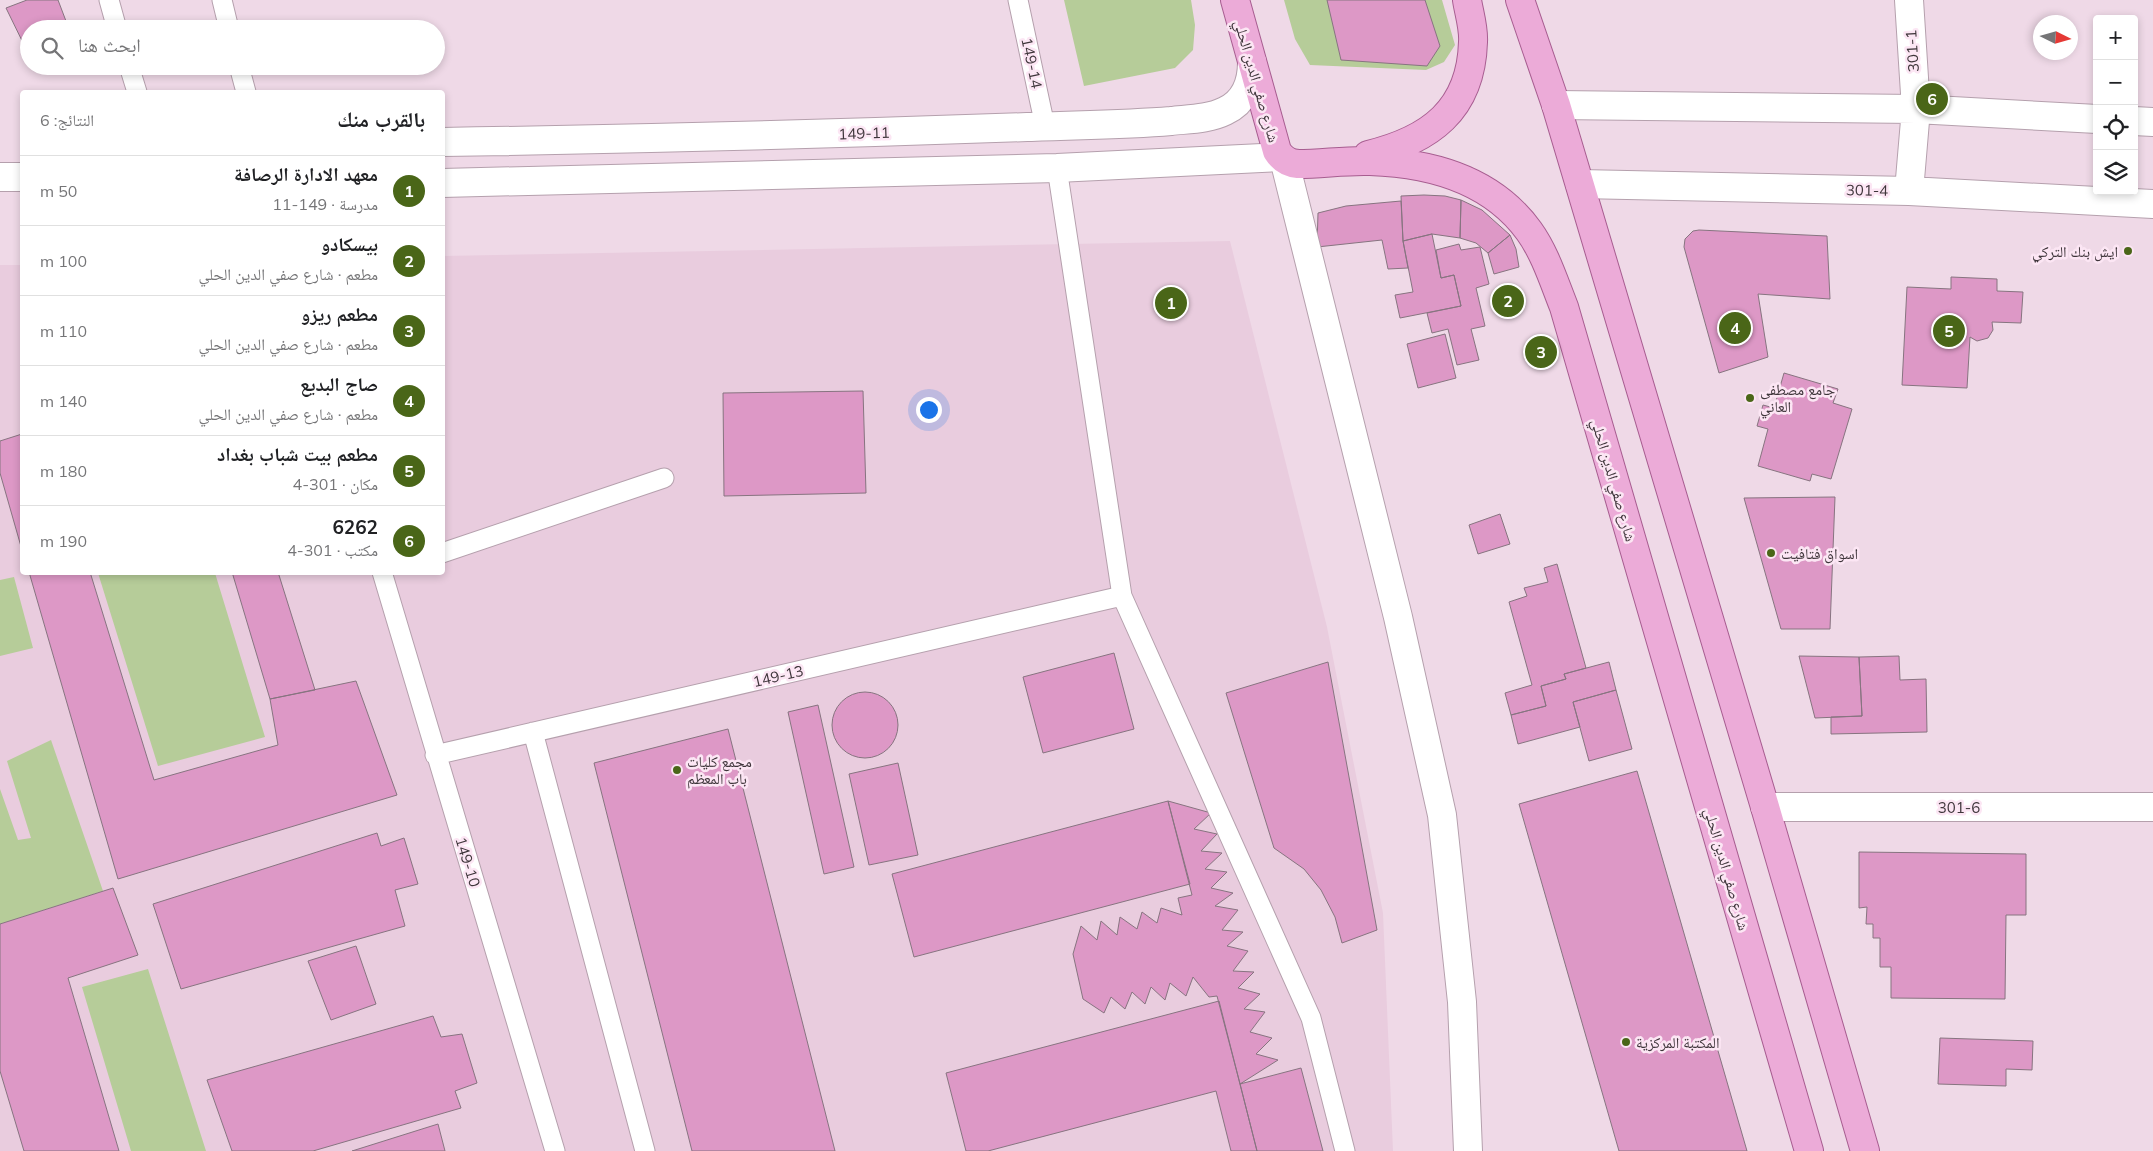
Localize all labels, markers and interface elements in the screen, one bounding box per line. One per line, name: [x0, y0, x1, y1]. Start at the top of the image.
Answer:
north arrow: [2033, 15, 2078, 60]
map controls: [2093, 15, 2138, 195]
button: +: [2093, 15, 2138, 60]
street label: شارع صفي الدين الحلي: [1228, 17, 1284, 145]
search box: [20, 20, 445, 75]
street label: 301-1: [1901, 29, 1923, 73]
text: ابحث هنا: [78, 33, 141, 57]
icon: search: [38, 34, 66, 62]
street label: 149-14: [1017, 36, 1047, 90]
button: −: [2093, 60, 2138, 105]
pin: 6: [1916, 80, 1948, 118]
button: locate: [2093, 105, 2138, 150]
text: بالقرب منك: [337, 106, 425, 132]
text: النتائج: 6: [40, 110, 94, 130]
street label: 149-11: [838, 123, 890, 143]
button: layers: [2093, 150, 2138, 195]
text: معهد الادارة الرصافة: [234, 162, 378, 186]
street label: 301-4: [1846, 180, 1888, 200]
text: 50 m: [40, 181, 77, 201]
text: 1: [404, 181, 414, 201]
text: مدرسة · 149-11: [272, 194, 378, 214]
text: بيسكادو: [321, 232, 378, 256]
place label: ايش بنك التركي: [2032, 242, 2118, 263]
marker: ايش بنك التركي: [2122, 245, 2134, 257]
text: 100 m: [40, 251, 87, 271]
text: 2: [404, 251, 414, 271]
text: مطعم · شارع صفي الدين الحلي: [198, 264, 378, 284]
pin: 2: [1492, 282, 1524, 320]
pin: 1: [1155, 284, 1187, 322]
text: مطعم ريزو: [301, 302, 378, 326]
pin: 4: [1719, 309, 1751, 347]
pin: 5: [1933, 312, 1965, 350]
text: 110 m: [40, 321, 87, 341]
text: 3: [404, 321, 414, 341]
pin: 3: [1525, 333, 1557, 371]
text: مطعم · شارع صفي الدين الحلي: [198, 334, 378, 354]
text: صاج البديع: [300, 372, 378, 396]
place label: جامع مصطفى العاني: [1760, 380, 1836, 418]
text: 140 m: [40, 391, 87, 411]
text: 4: [404, 391, 414, 411]
marker: جامع مصطفى العاني: [1744, 392, 1756, 404]
your location: [916, 397, 942, 423]
text: مطعم · شارع صفي الدين الحلي: [198, 404, 378, 424]
street label: شارع صفي الدين الحلي: [1585, 416, 1641, 544]
text: مطعم بيت شباب بغداد: [217, 442, 378, 466]
text: 180 m: [40, 461, 87, 481]
text: 5: [404, 461, 414, 481]
text: مكان · 301-4: [293, 474, 378, 494]
text: 6262: [332, 515, 378, 539]
text: 190 m: [40, 531, 87, 551]
text: 6: [404, 531, 414, 551]
text: مكتب · 301-4: [287, 540, 378, 560]
place label: اسواق فتافيت: [1781, 544, 1858, 564]
marker: اسواق فتافيت: [1765, 547, 1777, 559]
street label: 149-13: [751, 661, 805, 691]
place label: مجمع كليات باب المعظم: [687, 752, 752, 789]
marker: مجمع كليات باب المعظم: [671, 764, 683, 776]
street label: 301-6: [1938, 798, 1980, 817]
street label: شارع صفي الدين الحلي: [1698, 805, 1754, 933]
street label: 149-10: [451, 835, 485, 889]
place label: المكتبة المركزية: [1636, 1033, 1720, 1052]
marker: المكتبة المركزية: [1620, 1036, 1632, 1048]

